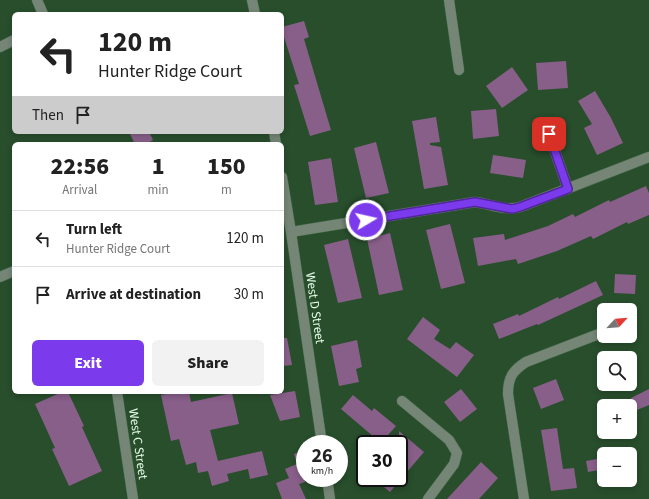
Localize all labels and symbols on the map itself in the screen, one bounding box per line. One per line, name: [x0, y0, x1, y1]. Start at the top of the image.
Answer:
pin: [532, 117, 566, 151]
position arrow: [345, 199, 387, 241]
street label: West D Street: [301, 271, 329, 346]
north arrow: [597, 303, 637, 343]
street label: West C Street: [124, 407, 152, 481]
speed limit sign: 30: [356, 435, 408, 487]

